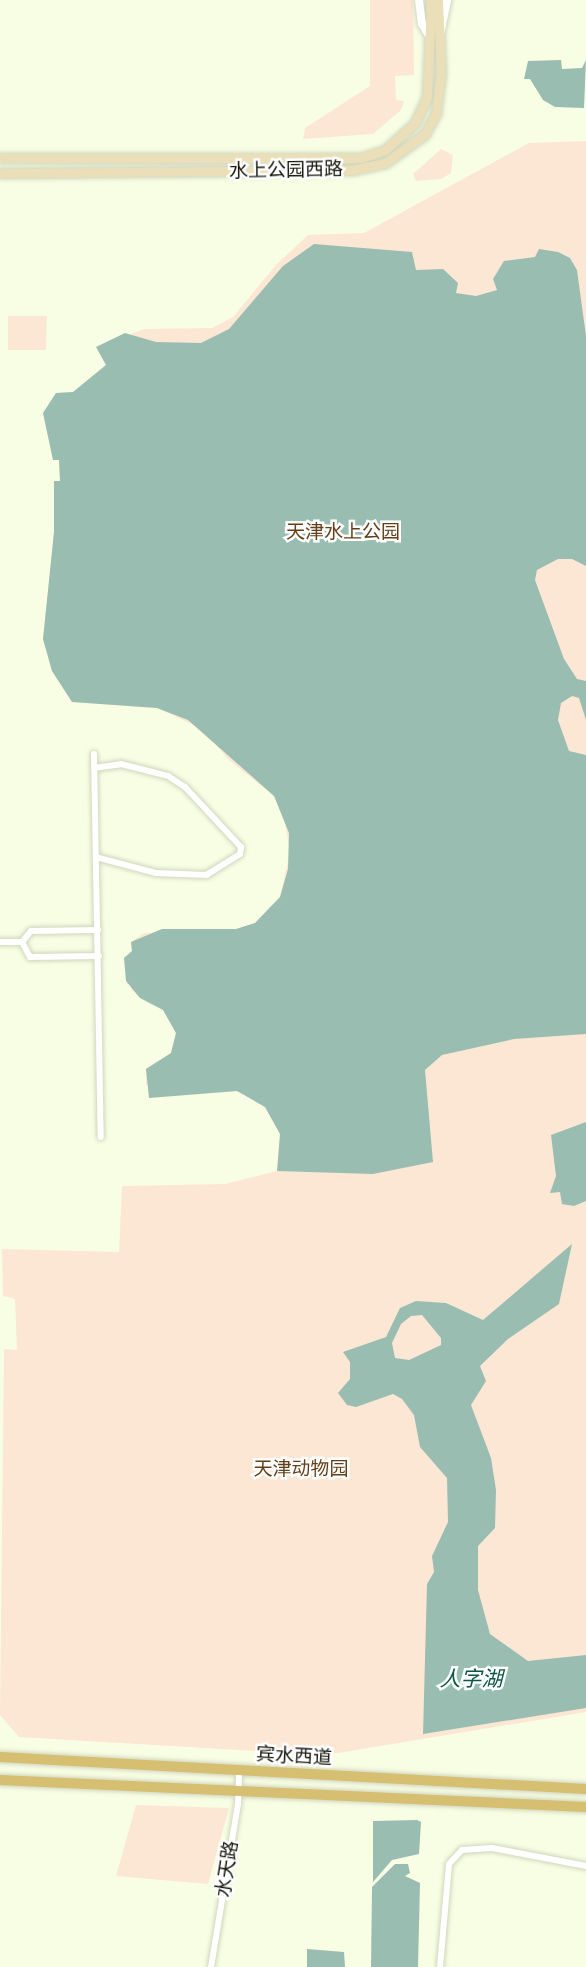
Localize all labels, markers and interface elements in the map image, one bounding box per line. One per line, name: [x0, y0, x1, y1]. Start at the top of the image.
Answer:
street label: 水上公园西路: [229, 158, 343, 182]
park label: 天津水上公园: [286, 521, 400, 543]
park label: 天津动物园: [254, 1458, 348, 1480]
water label: 人字湖: [440, 1666, 502, 1692]
street label: 宾水西道: [255, 1743, 333, 1769]
street label: 水天路: [211, 1839, 243, 1899]

